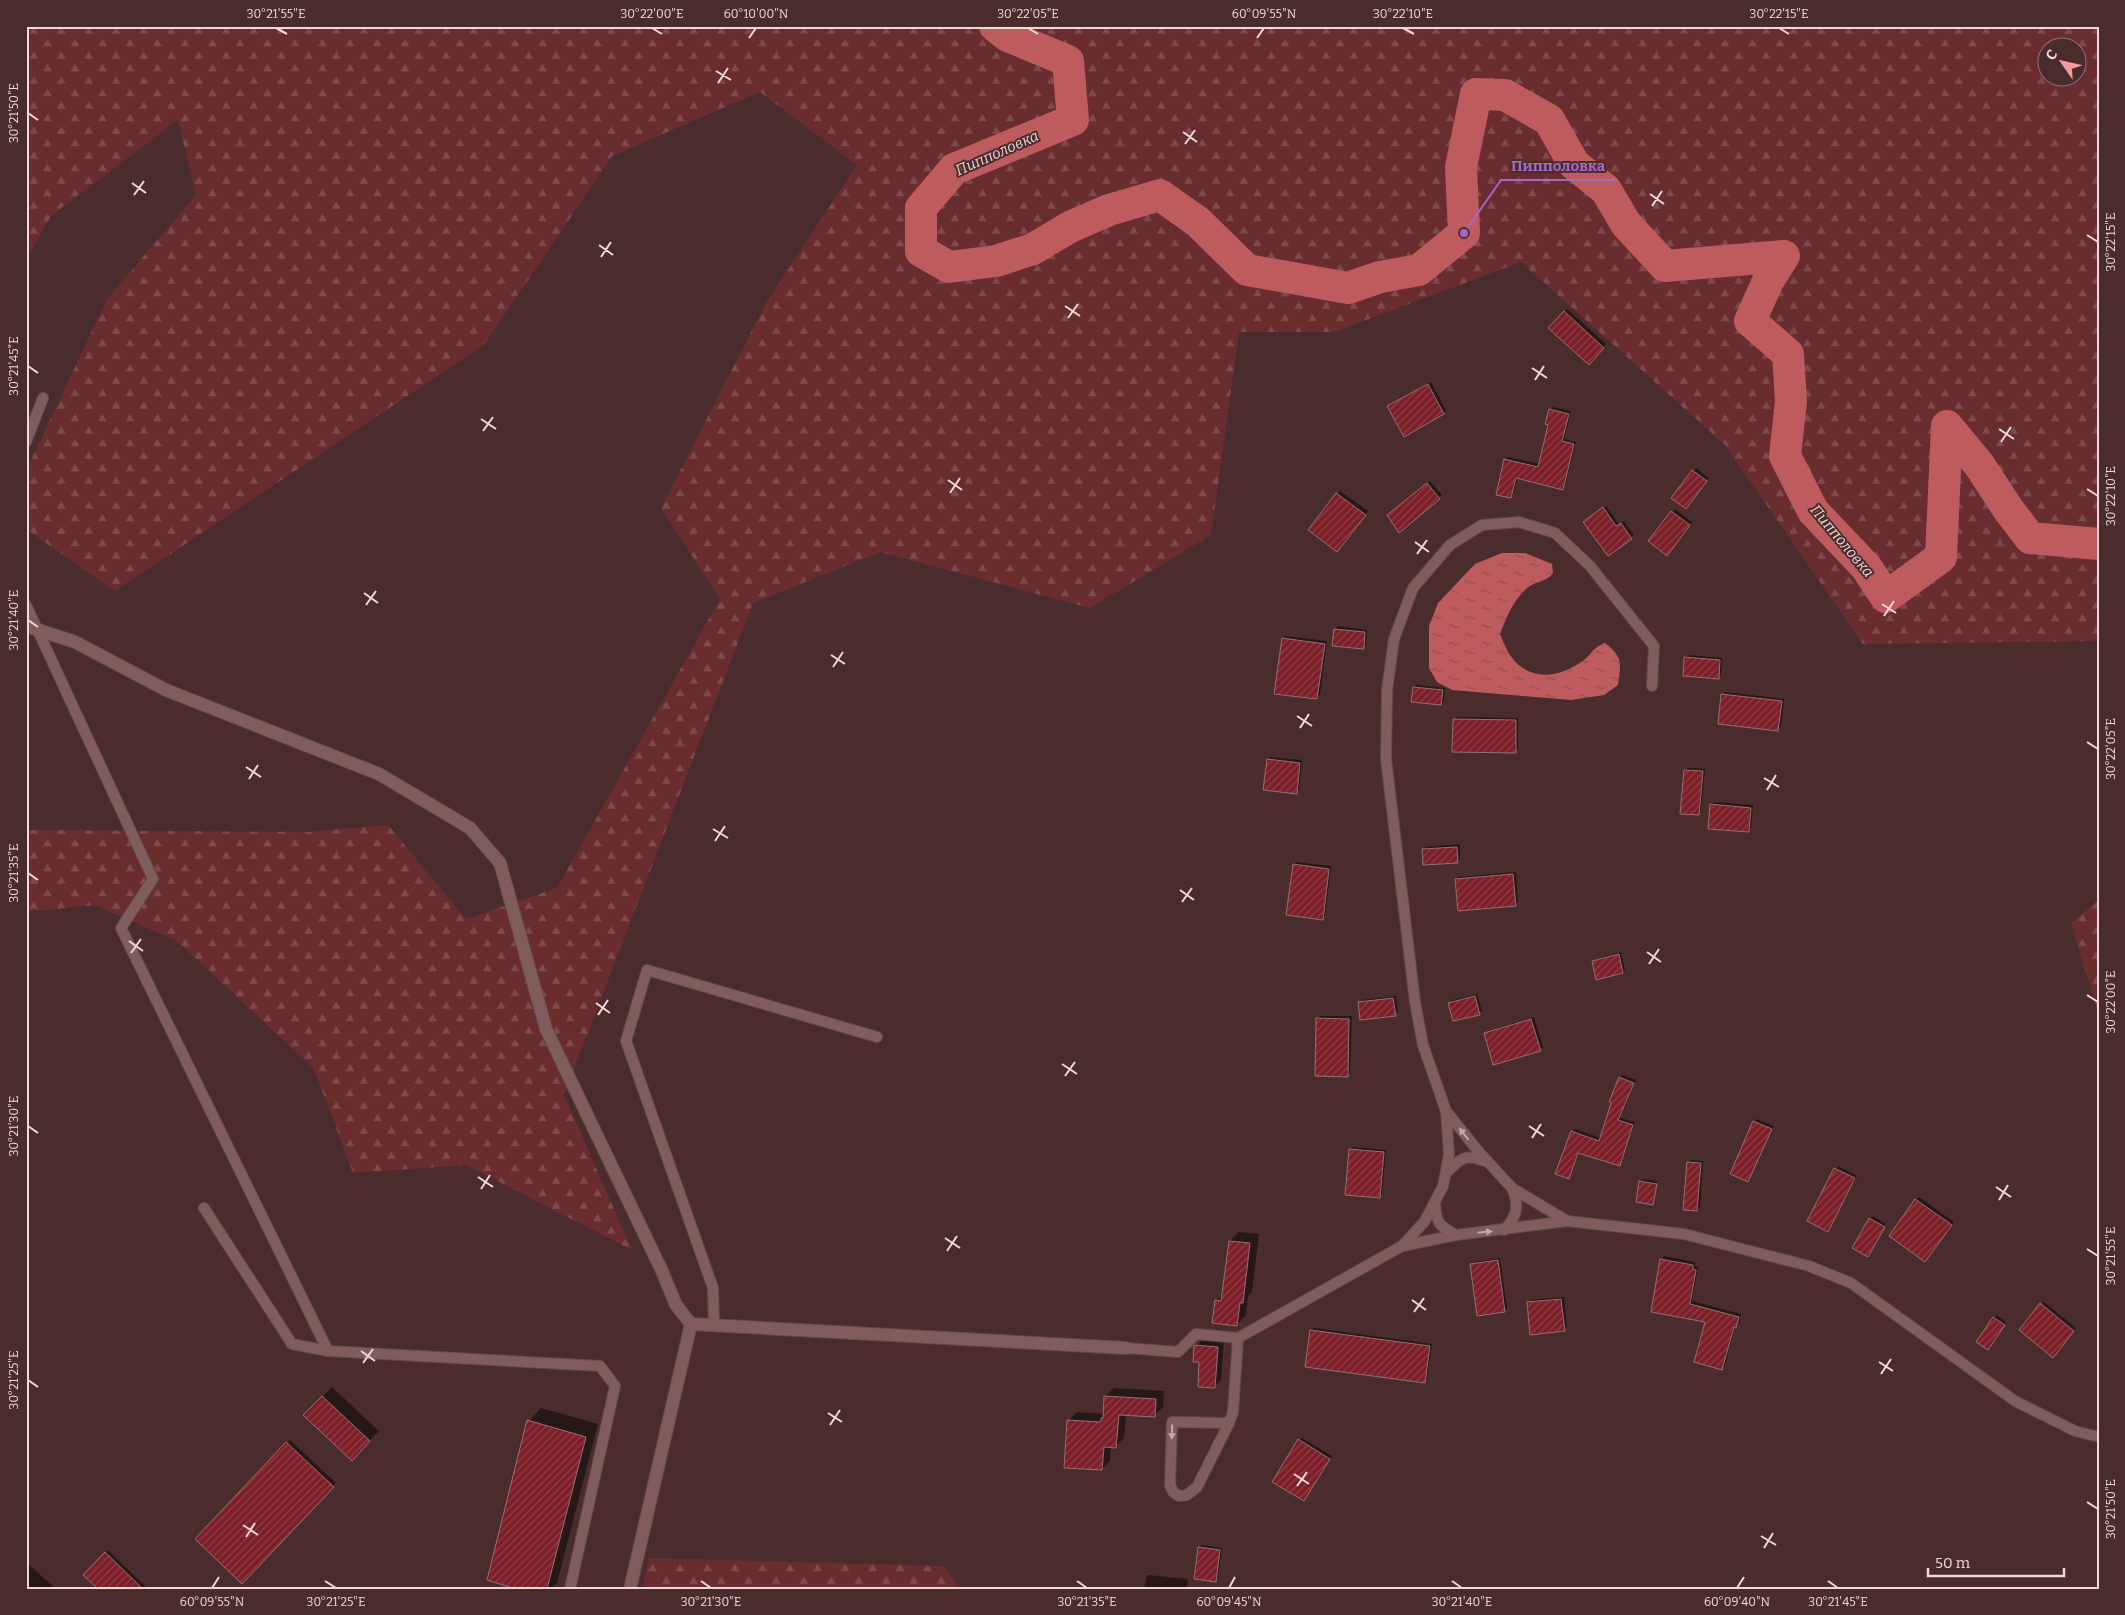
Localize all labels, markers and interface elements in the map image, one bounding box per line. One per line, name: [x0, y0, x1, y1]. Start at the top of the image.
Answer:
text: 30°21'55"E: [247, 7, 305, 21]
text: 30°22'00"E: [621, 7, 683, 21]
text: 60°10'00"N: [724, 7, 789, 21]
text: 30°22'05"E: [997, 7, 1059, 21]
text: 60°09'55"N: [1232, 7, 1297, 21]
text: 30°22'10"E: [1373, 7, 1433, 21]
text: 30°22'15"E: [1750, 7, 1808, 21]
north arrow: [2038, 38, 2088, 88]
text: С: [2042, 46, 2061, 63]
text: 30°21'50"E: [7, 83, 21, 143]
water label: Пипполовка: [953, 127, 1041, 179]
callout: Пипполовка: [1501, 150, 1615, 180]
text: Пипполовка: [1511, 157, 1606, 175]
text: 30°22'15"E: [2104, 213, 2118, 271]
text: 30°21'45"E: [7, 336, 21, 396]
text: 30°22'10"E: [2104, 466, 2118, 526]
water label: Пипполовка: [1806, 501, 1878, 581]
text: 30°21'40"E: [7, 590, 21, 650]
text: 30°22'05"E: [2104, 718, 2118, 780]
text: 30°21'35"E: [7, 843, 21, 903]
text: 30°22'00"E: [2104, 971, 2118, 1033]
text: 30°21'30"E: [7, 1096, 21, 1156]
one-way arrow: [1459, 1128, 1470, 1141]
text: 30°21'55"E: [2104, 1227, 2118, 1285]
one-way arrow: [1477, 1228, 1493, 1236]
text: 30°21'25"E: [7, 1351, 21, 1409]
one-way arrow: [1167, 1424, 1175, 1440]
text: 30°21'50"E: [2104, 1479, 2118, 1539]
scale bar: [1928, 1545, 2064, 1577]
text: 50 m: [1935, 1554, 1971, 1572]
text: 60°09'55"N: [180, 1595, 245, 1609]
text: 30°21'25"E: [307, 1595, 365, 1609]
text: 30°21'30"E: [681, 1595, 741, 1609]
text: 30°21'35"E: [1057, 1595, 1117, 1609]
text: 60°09'45"N: [1197, 1595, 1262, 1609]
text: 30°21'40"E: [1432, 1595, 1492, 1609]
text: 60°09'40"N: [1704, 1595, 1771, 1609]
text: 30°21'45"E: [1808, 1595, 1868, 1609]

